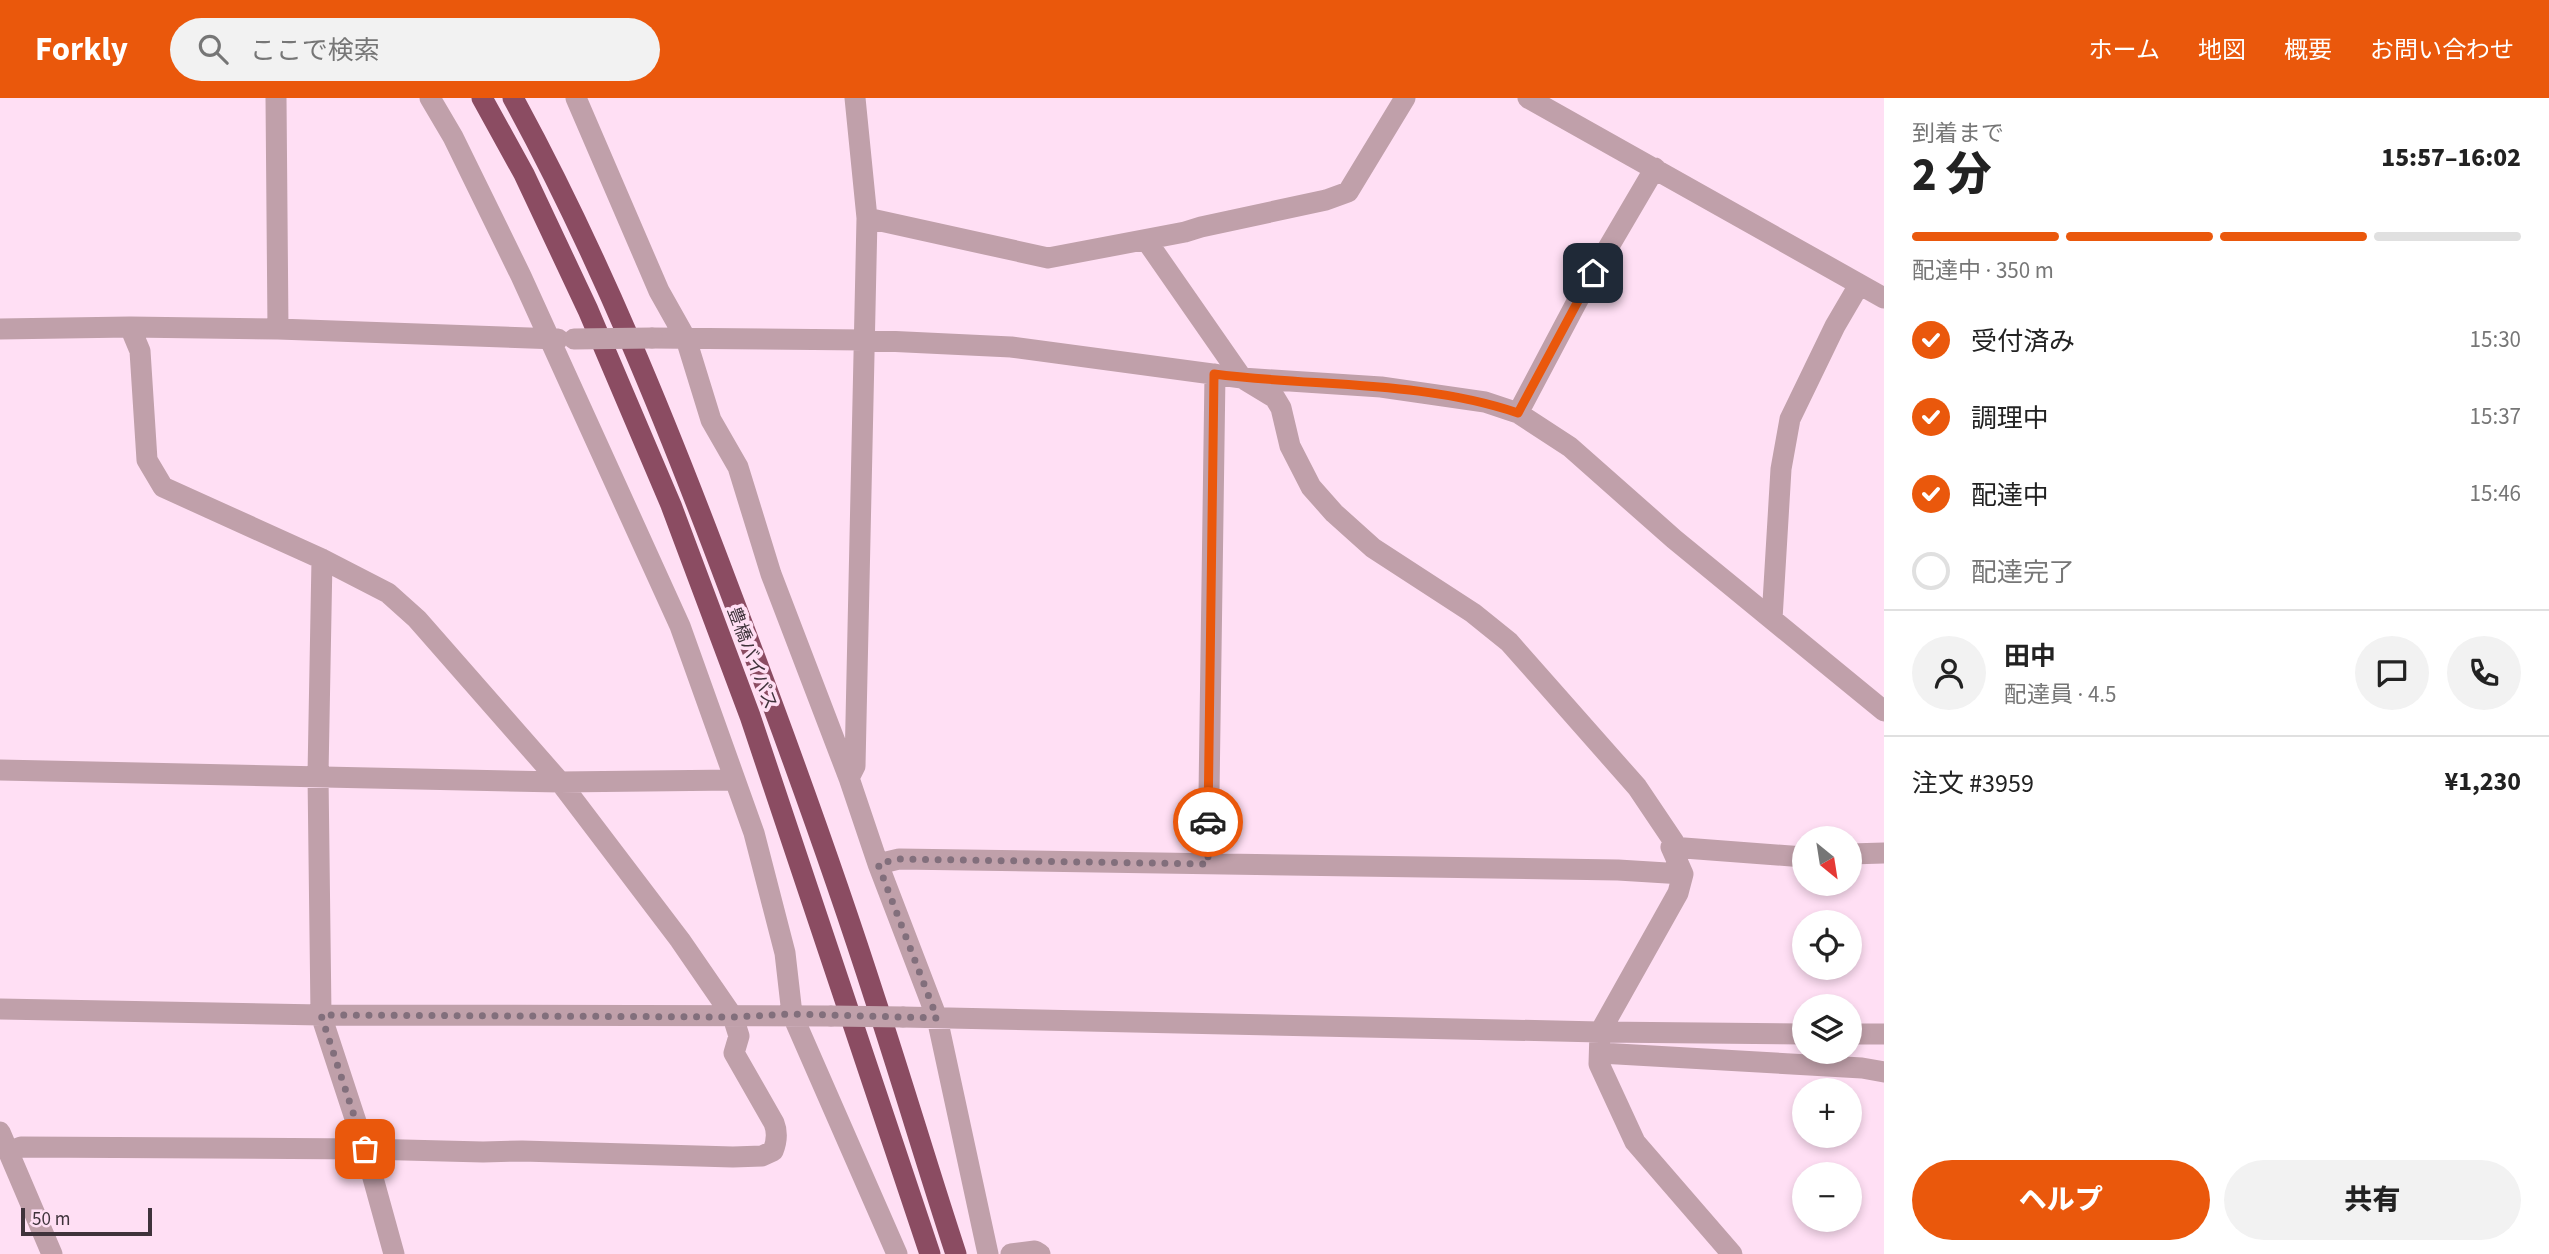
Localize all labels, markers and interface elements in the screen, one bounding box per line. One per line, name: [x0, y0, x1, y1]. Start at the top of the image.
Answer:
search box: [170, 18, 660, 81]
text: Forkly: [35, 26, 128, 73]
icon: search: [194, 30, 232, 68]
text: ここで検索: [250, 32, 380, 69]
text: ホーム: [2089, 33, 2160, 68]
text: 地図: [2198, 33, 2246, 68]
text: 概要: [2284, 33, 2332, 68]
text: お問い合わせ: [2370, 33, 2514, 68]
text: 到着まで: [1912, 117, 2004, 150]
text: 15:57–16:02: [2381, 139, 2521, 176]
text: 2 分: [1912, 143, 1992, 208]
pin: [1563, 243, 1623, 303]
icon: home: [1574, 254, 1612, 292]
text: 配達中 · 350 m: [1912, 254, 2054, 287]
icon: check: [1912, 321, 1950, 359]
text: 受付済み: [1971, 323, 2075, 360]
text: 15:30: [2470, 323, 2521, 356]
icon: check: [1912, 398, 1950, 436]
text: 調理中: [1971, 400, 2049, 437]
text: 15:37: [2470, 400, 2521, 433]
icon: check: [1912, 475, 1950, 513]
text: 配達中: [1971, 477, 2049, 514]
text: 15:46: [2470, 477, 2521, 510]
text: 配達完了: [1971, 554, 2075, 591]
street label: 豊橋バイパス: [721, 603, 783, 713]
button: person: [1912, 636, 1986, 710]
button: chat: [2355, 636, 2429, 710]
button: phone: [2447, 636, 2521, 710]
text: 田中: [2004, 638, 2056, 675]
text: 配達員 · 4.5: [2004, 678, 2117, 711]
text: ¥1,230: [2445, 763, 2521, 800]
text: 注文 #3959: [1912, 765, 2034, 802]
courier: [1173, 787, 1243, 857]
icon: car: [1189, 803, 1227, 841]
north arrow: [1792, 826, 1862, 896]
map controls: [1792, 826, 1862, 1232]
button: locate: [1792, 910, 1862, 980]
button: layers: [1792, 994, 1862, 1064]
button: +: [1792, 1078, 1862, 1148]
pin: [335, 1119, 395, 1179]
icon: bag: [346, 1130, 384, 1168]
button: ヘルプ: [1912, 1160, 2210, 1240]
button: 共有: [2224, 1160, 2521, 1240]
button: −: [1792, 1162, 1862, 1232]
scale bar: [21, 1205, 152, 1237]
text: 50 m: [32, 1206, 70, 1233]

